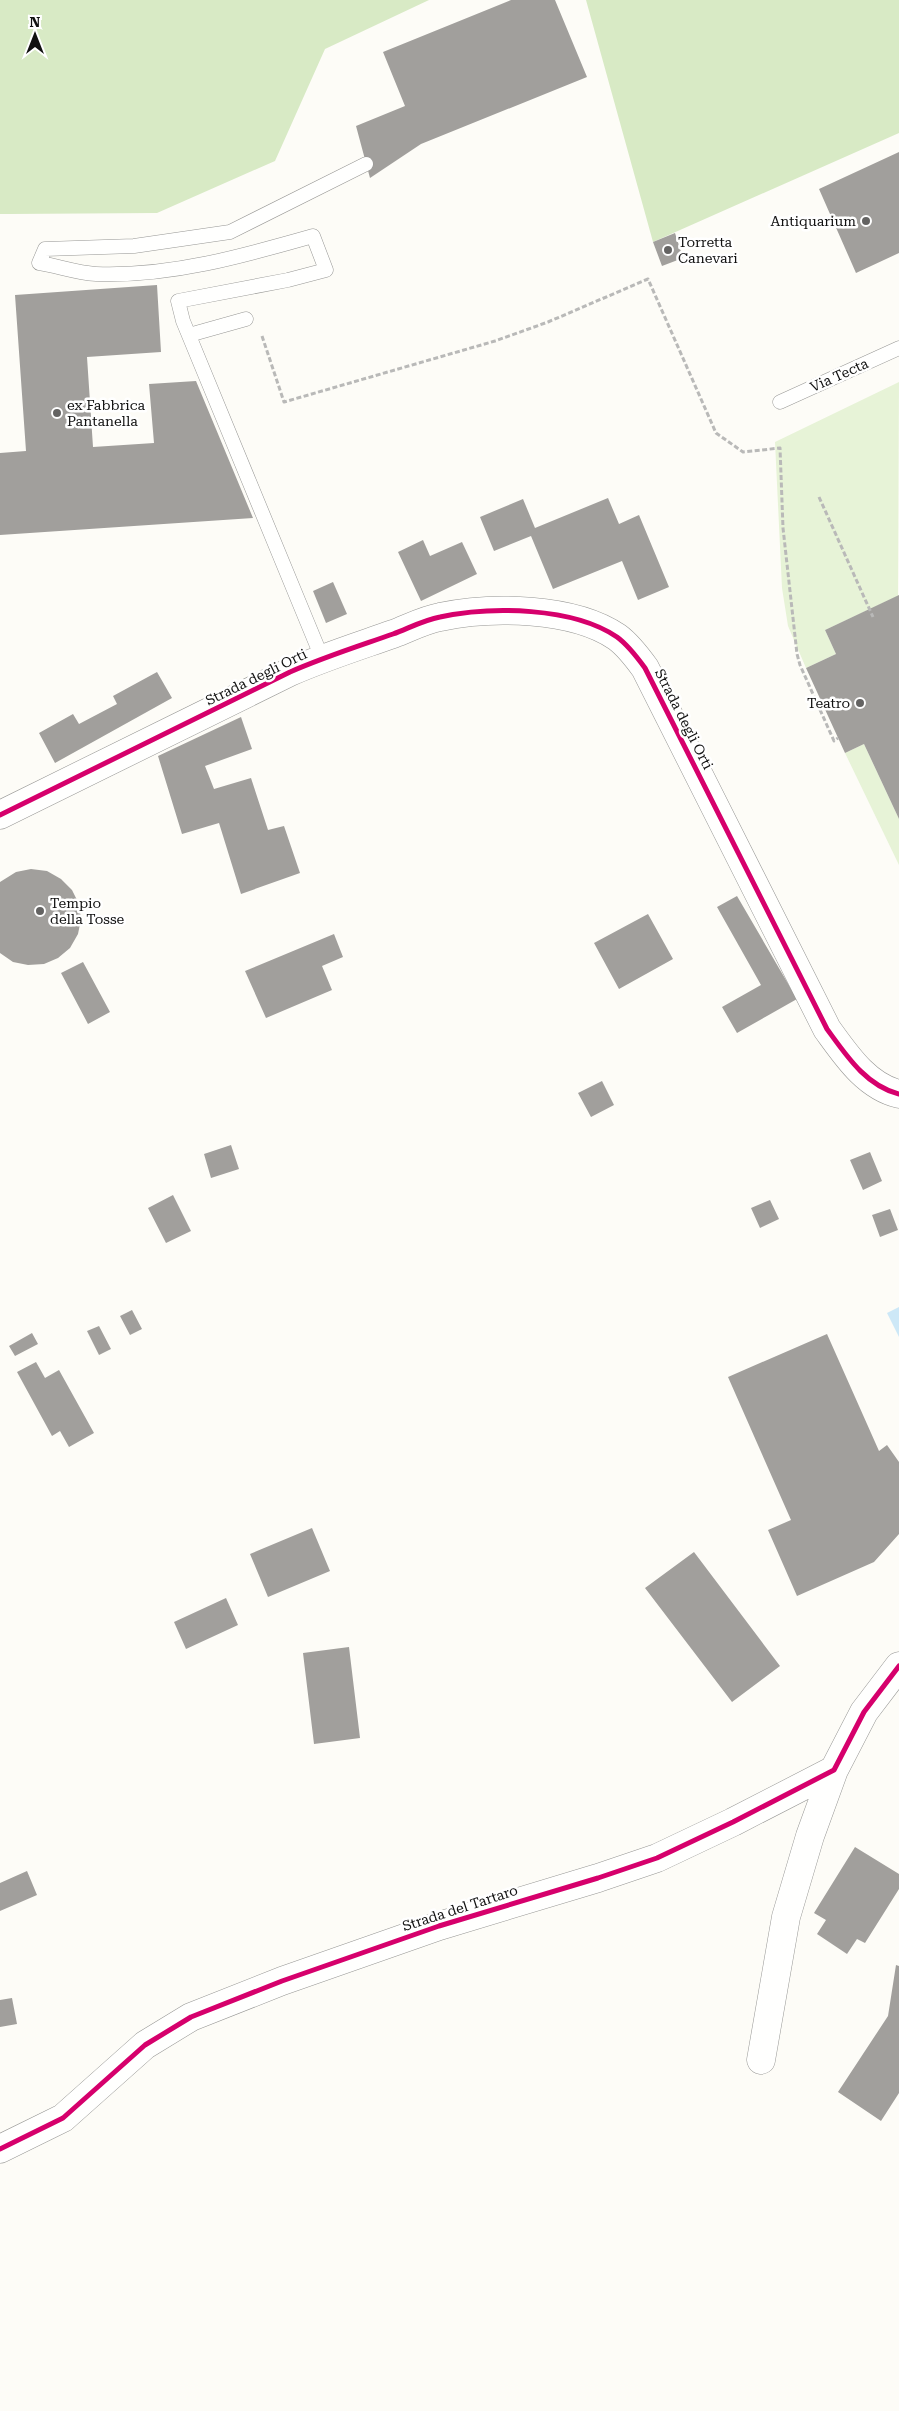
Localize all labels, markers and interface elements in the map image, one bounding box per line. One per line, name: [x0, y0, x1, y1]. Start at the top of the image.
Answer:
north arrow: [10, 10, 60, 60]
text: N: [30, 14, 41, 30]
place label: Antiquarium: [771, 213, 856, 229]
marker: Antiquarium: [860, 215, 872, 227]
place label: Torretta Canevari: [678, 234, 738, 266]
marker: Torretta Canevari: [662, 244, 674, 256]
street label: Via Tecta: [807, 355, 871, 395]
place label: ex Fabbrica Pantanella: [67, 397, 146, 429]
marker: ex Fabbrica Pantanella: [51, 407, 63, 419]
street label: Strada degli Orti: [203, 645, 310, 708]
street label: Strada degli Orti: [652, 666, 716, 772]
place label: Teatro: [807, 695, 850, 711]
marker: Teatro: [854, 697, 866, 709]
place label: Tempio della Tosse: [50, 895, 125, 927]
marker: Tempio della Tosse: [34, 905, 46, 917]
street label: Strada del Tartaro: [400, 1882, 520, 1934]

